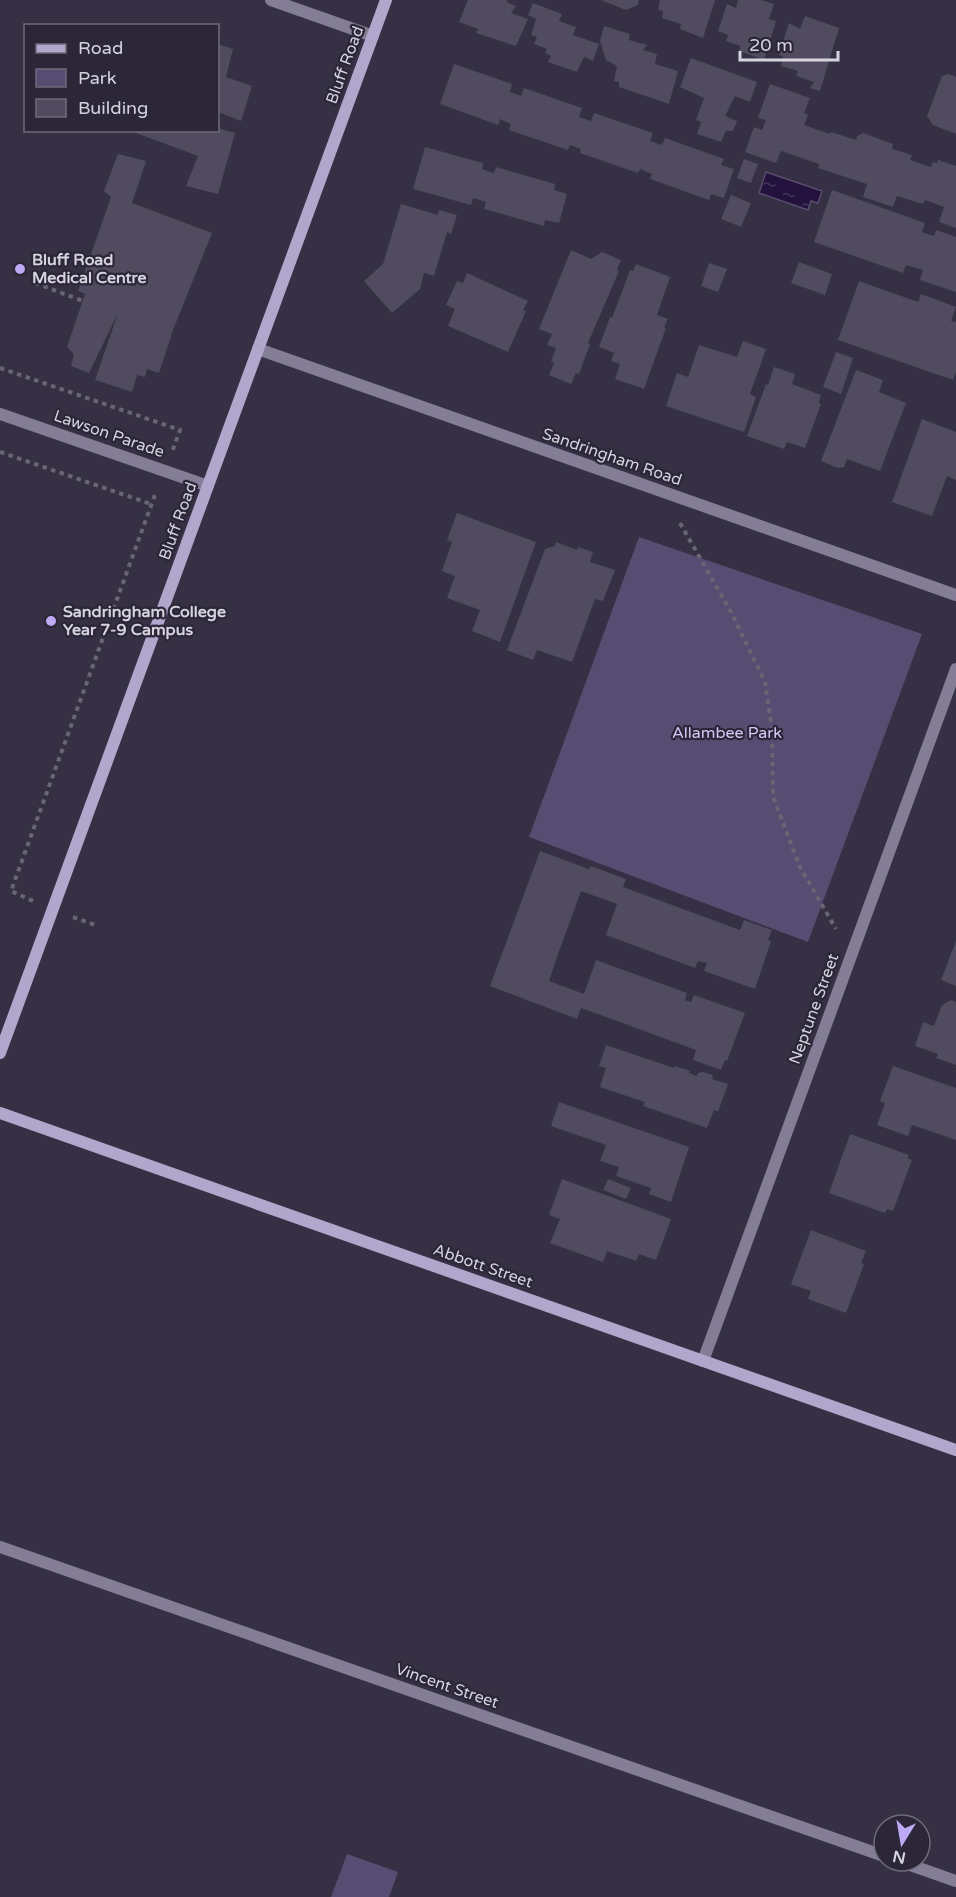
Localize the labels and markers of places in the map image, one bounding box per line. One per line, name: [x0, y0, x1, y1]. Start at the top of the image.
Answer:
place label: Bluff Road Medical Centre: [32, 250, 147, 288]
marker: Bluff Road Medical Centre: [13, 262, 27, 276]
place label: Sandringham College Year 7-9 Campus: [63, 602, 226, 640]
marker: Sandringham College Year 7-9 Campus: [44, 614, 58, 628]

